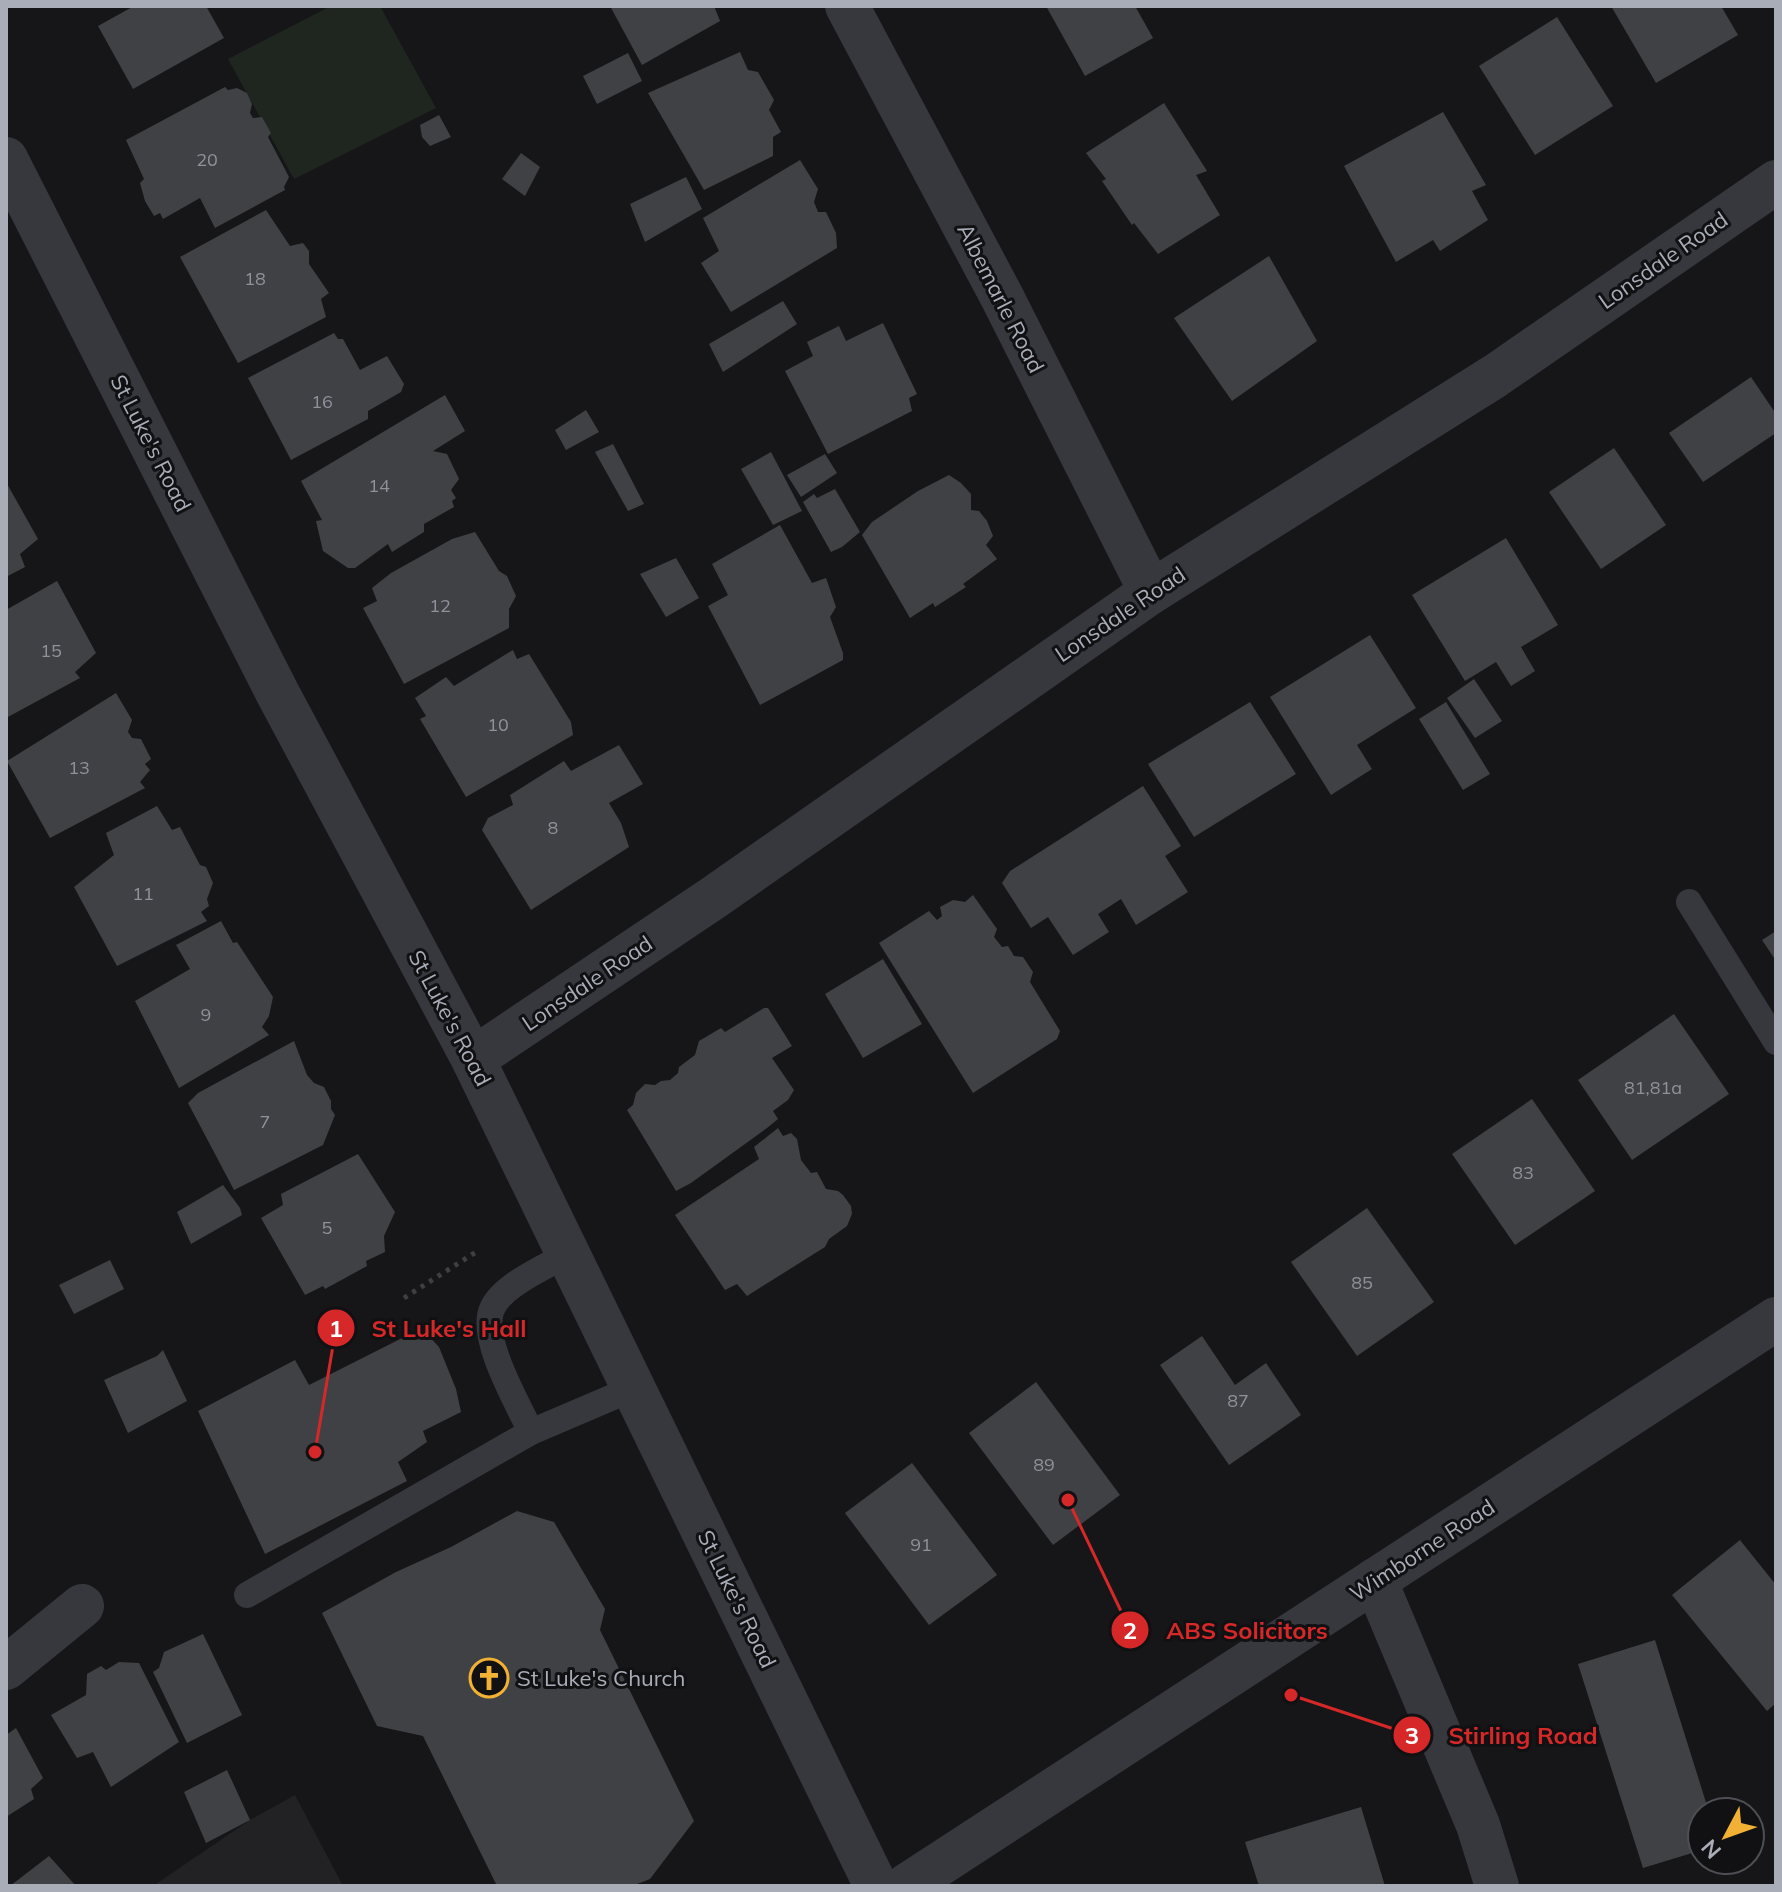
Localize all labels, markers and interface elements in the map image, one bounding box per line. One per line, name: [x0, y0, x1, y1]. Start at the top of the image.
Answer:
house number: 20: [196, 148, 218, 171]
street label: Lonsdale Road: [1593, 205, 1733, 315]
street label: Albemarle Road: [951, 219, 1051, 377]
house number: 18: [244, 267, 266, 290]
street label: St Luke's Road: [104, 370, 198, 516]
house number: 16: [311, 390, 333, 413]
house number: 14: [368, 474, 390, 497]
street label: Lonsdale Road: [1049, 560, 1191, 668]
house number: 12: [429, 594, 451, 617]
house number: 15: [40, 639, 62, 662]
house number: 10: [487, 713, 509, 736]
house number: 13: [68, 756, 90, 779]
house number: 8: [548, 816, 558, 839]
house number: 11: [132, 882, 154, 905]
street label: Lonsdale Road: [516, 929, 658, 1037]
street label: St Luke's Road: [402, 945, 498, 1091]
house number: 9: [201, 1003, 211, 1026]
house number: 81,81a: [1624, 1076, 1682, 1099]
house number: 7: [260, 1110, 270, 1133]
house number: 83: [1512, 1161, 1534, 1184]
house number: 5: [322, 1216, 333, 1239]
house number: 85: [1351, 1271, 1373, 1294]
callout: St Luke's Hall: [316, 1304, 543, 1352]
text: 1: [329, 1313, 343, 1343]
text: St Luke's Hall: [371, 1313, 527, 1343]
house number: 87: [1227, 1389, 1249, 1412]
house number: 89: [1033, 1453, 1055, 1476]
street label: Wimborne Road: [1344, 1493, 1500, 1607]
street label: St Luke's Road: [692, 1525, 782, 1673]
house number: 91: [910, 1533, 932, 1556]
callout: ABS Solicitors: [1110, 1606, 1343, 1654]
text: 2: [1123, 1615, 1137, 1645]
text: ABS Solicitors: [1166, 1615, 1328, 1645]
church icon: St Luke's Church: [468, 1657, 510, 1699]
place label: St Luke's Church: [517, 1664, 685, 1692]
callout: Stirling Road: [1392, 1711, 1613, 1759]
text: 3: [1405, 1720, 1419, 1750]
text: Stirling Road: [1448, 1720, 1598, 1750]
north arrow: [1686, 1796, 1766, 1876]
text: N: [1695, 1834, 1727, 1865]

